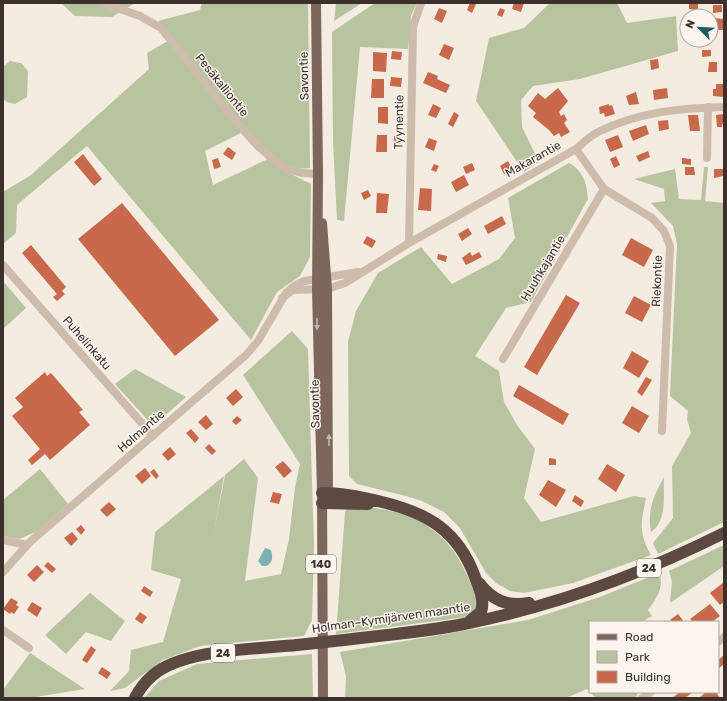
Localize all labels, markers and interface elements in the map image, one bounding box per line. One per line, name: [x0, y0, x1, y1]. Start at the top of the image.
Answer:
north arrow: [679, 8, 719, 48]
text: N: [683, 18, 698, 30]
street label: Pesäkalliontie: [192, 51, 252, 120]
street label: Savontie: [297, 51, 311, 101]
street label: Tyynentie: [392, 94, 406, 149]
street label: Makarantie: [503, 138, 564, 180]
street label: Huuhkajantie: [518, 232, 568, 303]
street label: Riekontie: [649, 255, 665, 307]
street label: Puhelinkatu: [60, 313, 114, 373]
one-way arrow: [314, 318, 320, 331]
street label: Savontie: [308, 379, 322, 429]
street label: Holmantie: [115, 407, 167, 455]
one-way arrow: [326, 433, 332, 446]
road number: 140: [306, 555, 336, 573]
road number: 24: [637, 559, 661, 577]
street label: Holman–Kymijärven maantie: [311, 600, 471, 636]
legend: [589, 621, 719, 693]
text: Road: [625, 630, 653, 644]
road number: 24: [211, 644, 235, 662]
text: Park: [625, 650, 651, 664]
text: Building: [625, 670, 671, 684]

